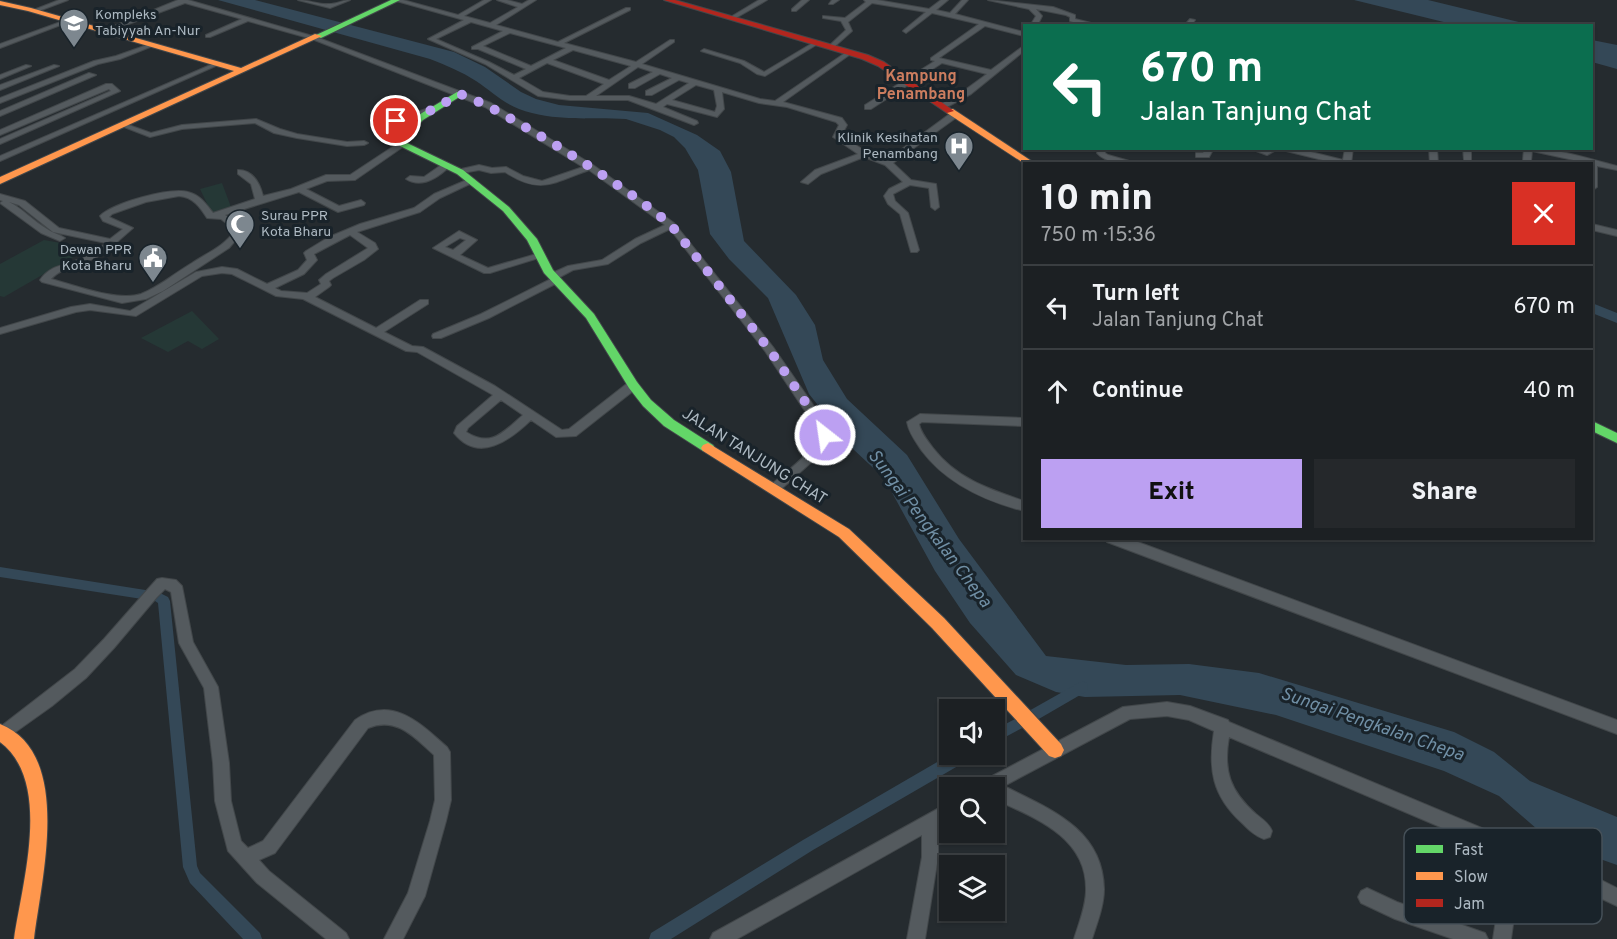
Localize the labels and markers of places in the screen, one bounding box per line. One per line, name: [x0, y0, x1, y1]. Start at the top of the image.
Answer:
school or university icon: Kompleks Tabiyyah An-Nur: [58, 7, 90, 49]
place label: Kompleks Tabiyyah An-Nur: [95, 7, 201, 40]
pin: [370, 95, 421, 146]
place label: Klinik Kesihatan Penambang: [837, 130, 938, 163]
hospital icon: Klinik Kesihatan Penambang: [943, 130, 975, 172]
mosque icon: Surau PPR Kota Bharu: [224, 208, 256, 250]
place label: Surau PPR Kota Bharu: [261, 208, 331, 241]
place label: Dewan PPR Kota Bharu: [60, 242, 132, 275]
public building icon: Dewan PPR Kota Bharu: [137, 242, 169, 284]

